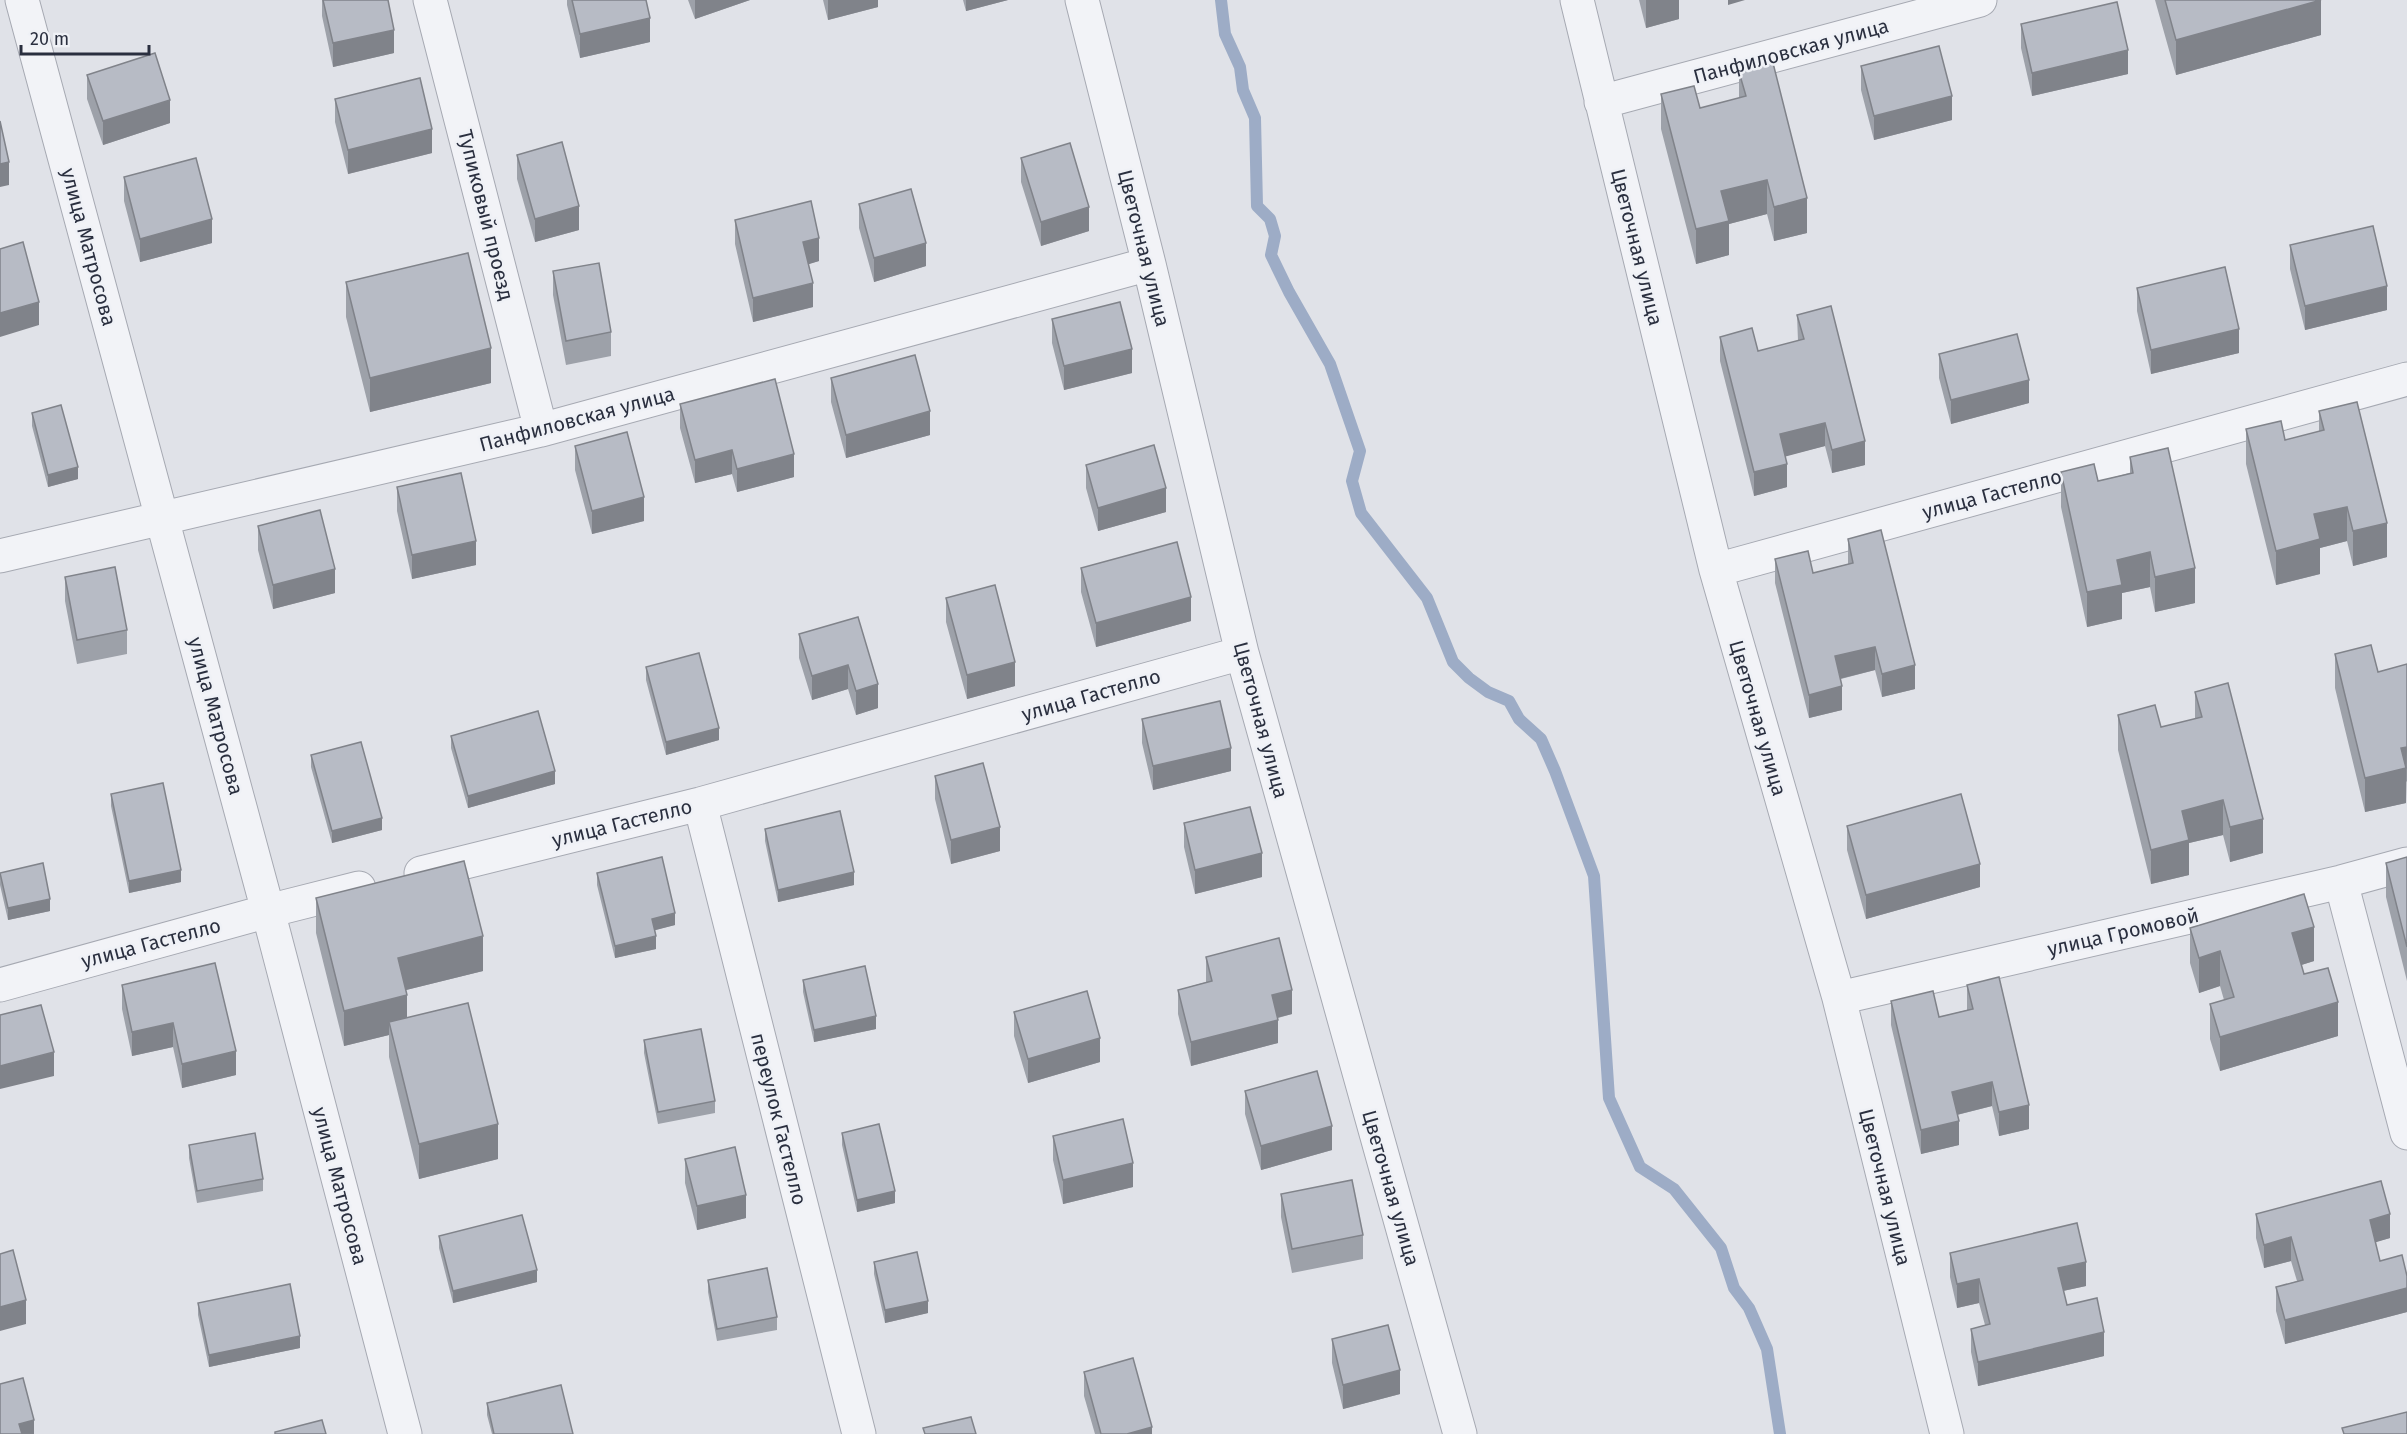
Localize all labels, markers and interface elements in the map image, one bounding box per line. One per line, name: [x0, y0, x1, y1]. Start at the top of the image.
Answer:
street label: Панфиловская улица: [1691, 13, 1891, 89]
scale bar: [21, 18, 148, 56]
text: 20 m: [30, 28, 69, 50]
street label: Тупиковый проезд: [453, 127, 519, 303]
street label: улица Матросова: [56, 165, 122, 329]
street label: Цветочная улица: [1606, 166, 1668, 328]
street label: Цветочная улица: [1113, 167, 1175, 329]
street label: Панфиловская улица: [477, 381, 677, 457]
street label: улица Гастелло: [1920, 464, 2064, 524]
street label: улица Матросова: [183, 634, 249, 798]
street label: Цветочная улица: [1724, 637, 1792, 799]
street label: Цветочная улица: [1229, 639, 1293, 801]
street label: улица Гастелло: [1019, 664, 1163, 726]
street label: улица Гастелло: [549, 794, 695, 852]
street label: улица Громовой: [2045, 903, 2201, 961]
street label: улица Гастелло: [79, 913, 223, 973]
street label: переулок Гастелло: [746, 1030, 812, 1208]
street label: улица Матросова: [307, 1104, 373, 1268]
street label: Цветочная улица: [1854, 1106, 1916, 1268]
street label: Цветочная улица: [1357, 1107, 1425, 1269]

